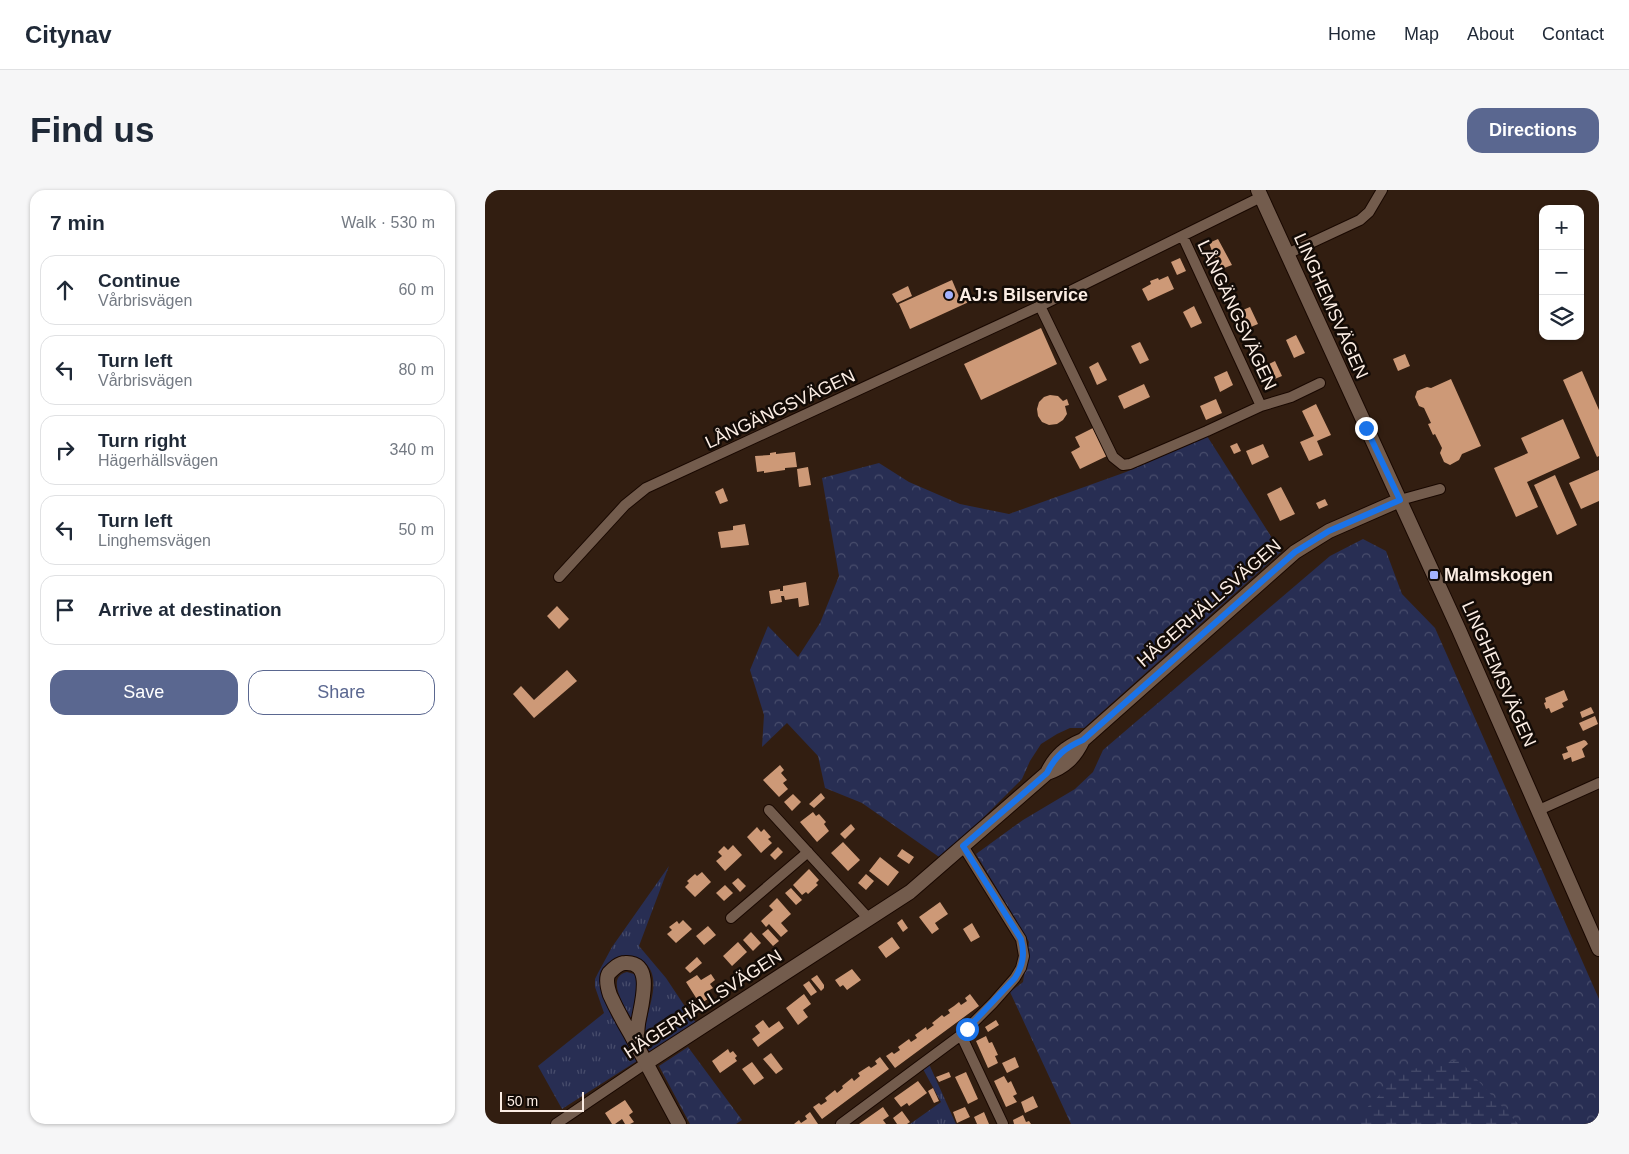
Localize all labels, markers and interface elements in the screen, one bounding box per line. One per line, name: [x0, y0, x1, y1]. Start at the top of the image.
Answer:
text: Citynav: [25, 21, 112, 48]
text: Home: [1328, 24, 1376, 44]
text: Map: [1404, 24, 1439, 44]
text: About: [1467, 24, 1514, 44]
text: Contact: [1542, 24, 1604, 44]
button: Directions: [1467, 108, 1599, 153]
text: Find us: [30, 110, 154, 149]
map controls: [1539, 205, 1584, 340]
button: +: [1539, 205, 1584, 250]
text: 7 min: [50, 211, 105, 234]
text: Walk · 530 m: [341, 214, 435, 231]
street label: LINGHEMSVÄGEN: [1290, 230, 1372, 382]
street label: LÅNGÄNGSVÄGEN: [1193, 237, 1281, 393]
button: −: [1539, 250, 1584, 295]
text: Continue: [98, 270, 180, 291]
icon: ahead: [51, 276, 79, 304]
text: 60 m: [398, 281, 434, 298]
place label: AJ:s Bilservice: [959, 285, 1088, 305]
marker: AJ:s Bilservice: [943, 289, 955, 301]
text: Vårbrisvägen: [98, 292, 192, 309]
button: layers: [1539, 295, 1584, 340]
text: Turn left: [98, 350, 173, 371]
icon: left: [51, 356, 79, 384]
text: 80 m: [398, 361, 434, 378]
street label: LÅNGÄNGSVÄGEN: [702, 365, 858, 453]
text: Vårbrisvägen: [98, 372, 192, 389]
route end: [1355, 417, 1378, 440]
text: Turn right: [98, 430, 186, 451]
icon: right: [51, 436, 79, 464]
text: 340 m: [390, 441, 434, 458]
text: Hägerhällsvägen: [98, 452, 218, 469]
text: Turn left: [98, 510, 173, 531]
icon: left: [51, 516, 79, 544]
text: 50 m: [398, 521, 434, 538]
text: Linghemsvägen: [98, 532, 211, 549]
street label: HÄGERHÄLLSVÄGEN: [1133, 535, 1285, 671]
place label: Malmskogen: [1444, 565, 1553, 585]
marker: Malmskogen: [1428, 569, 1440, 581]
icon: arrive: [51, 596, 79, 624]
street label: LINGHEMSVÄGEN: [1458, 598, 1540, 750]
text: Arrive at destination: [98, 599, 282, 620]
button: Save: [50, 670, 238, 715]
button: Share: [248, 670, 435, 715]
street label: HÄGERHÄLLSVÄGEN: [620, 945, 786, 1063]
route start: [956, 1018, 979, 1041]
scale bar: [500, 1089, 584, 1112]
text: 50 m: [507, 1093, 538, 1109]

